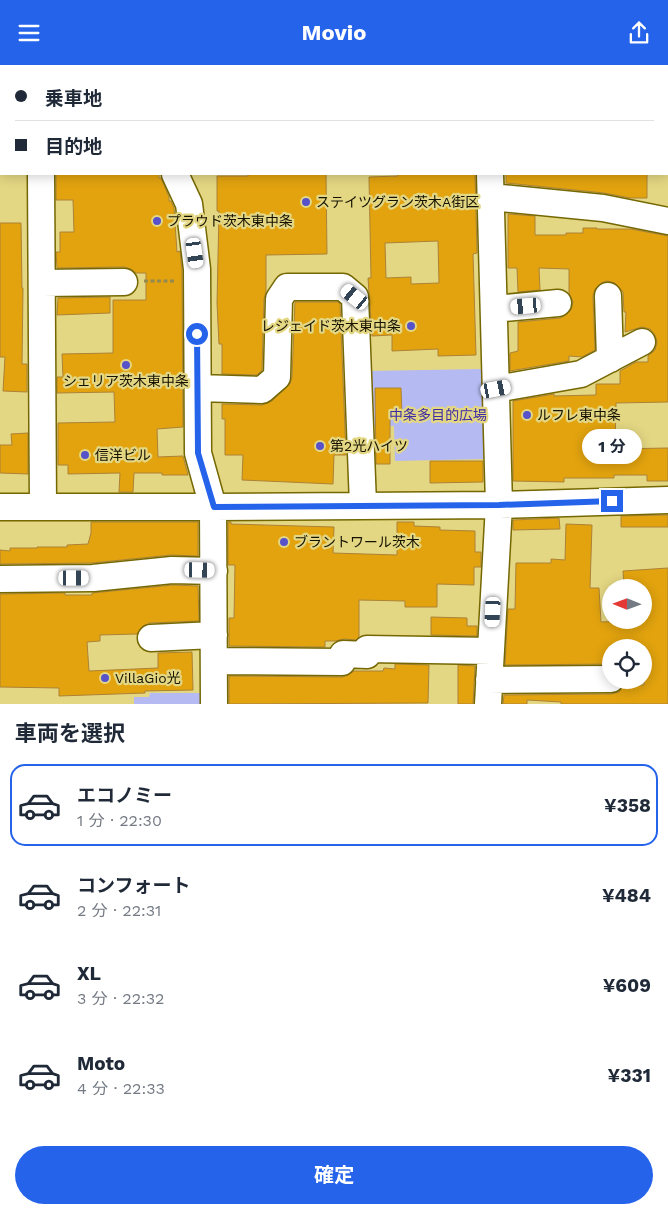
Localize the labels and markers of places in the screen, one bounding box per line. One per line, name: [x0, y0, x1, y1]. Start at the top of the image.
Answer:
place label: ステイツグラン茨木A街区: [316, 194, 479, 210]
marker: ステイツグラン茨木A街区: [300, 196, 312, 208]
place label: プラウド茨木東中条: [167, 213, 293, 229]
marker: プラウド茨木東中条: [151, 215, 163, 227]
place label: レジェイド茨木東中条: [261, 318, 401, 334]
marker: レジェイド茨木東中条: [405, 320, 417, 332]
marker: シェリア茨木東中条: [120, 359, 132, 371]
place label: シェリア茨木東中条: [63, 373, 189, 389]
place label: ルフレ東中条: [537, 407, 621, 423]
marker: ルフレ東中条: [521, 409, 533, 421]
place label: 第2光ハイツ: [330, 438, 408, 454]
marker: 第2光ハイツ: [314, 440, 326, 452]
place label: 信洋ビル: [95, 447, 151, 463]
marker: 信洋ビル: [79, 449, 91, 461]
place label: ブラントワール茨木: [294, 534, 420, 550]
marker: ブラントワール茨木: [278, 536, 290, 548]
place label: VillaGio光: [115, 670, 181, 686]
marker: VillaGio光: [99, 672, 111, 684]

